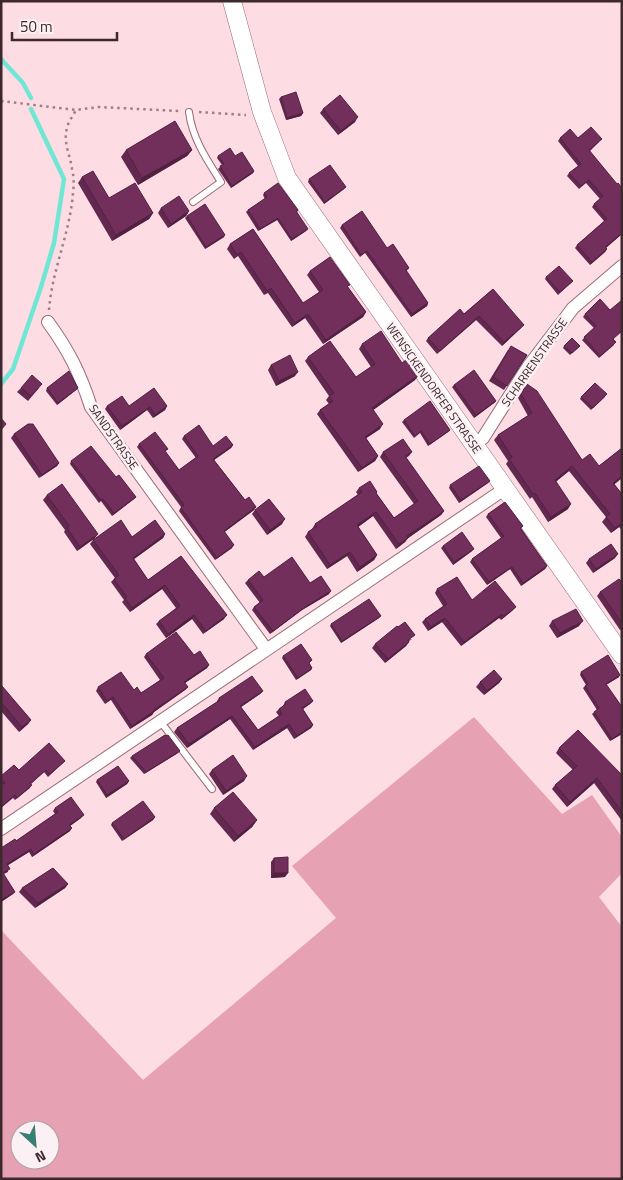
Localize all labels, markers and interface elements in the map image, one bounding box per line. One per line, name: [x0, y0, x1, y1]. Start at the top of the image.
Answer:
scale bar: [12, 10, 118, 42]
text: 50 m: [20, 15, 53, 38]
street label: SCHARRENSTRASSE: [496, 313, 572, 410]
street label: WENSICKENDORFER STRASSE: [382, 319, 487, 458]
street label: SANDSTRASSE: [84, 400, 144, 474]
north arrow: [10, 1120, 60, 1170]
text: N: [32, 1146, 50, 1169]

